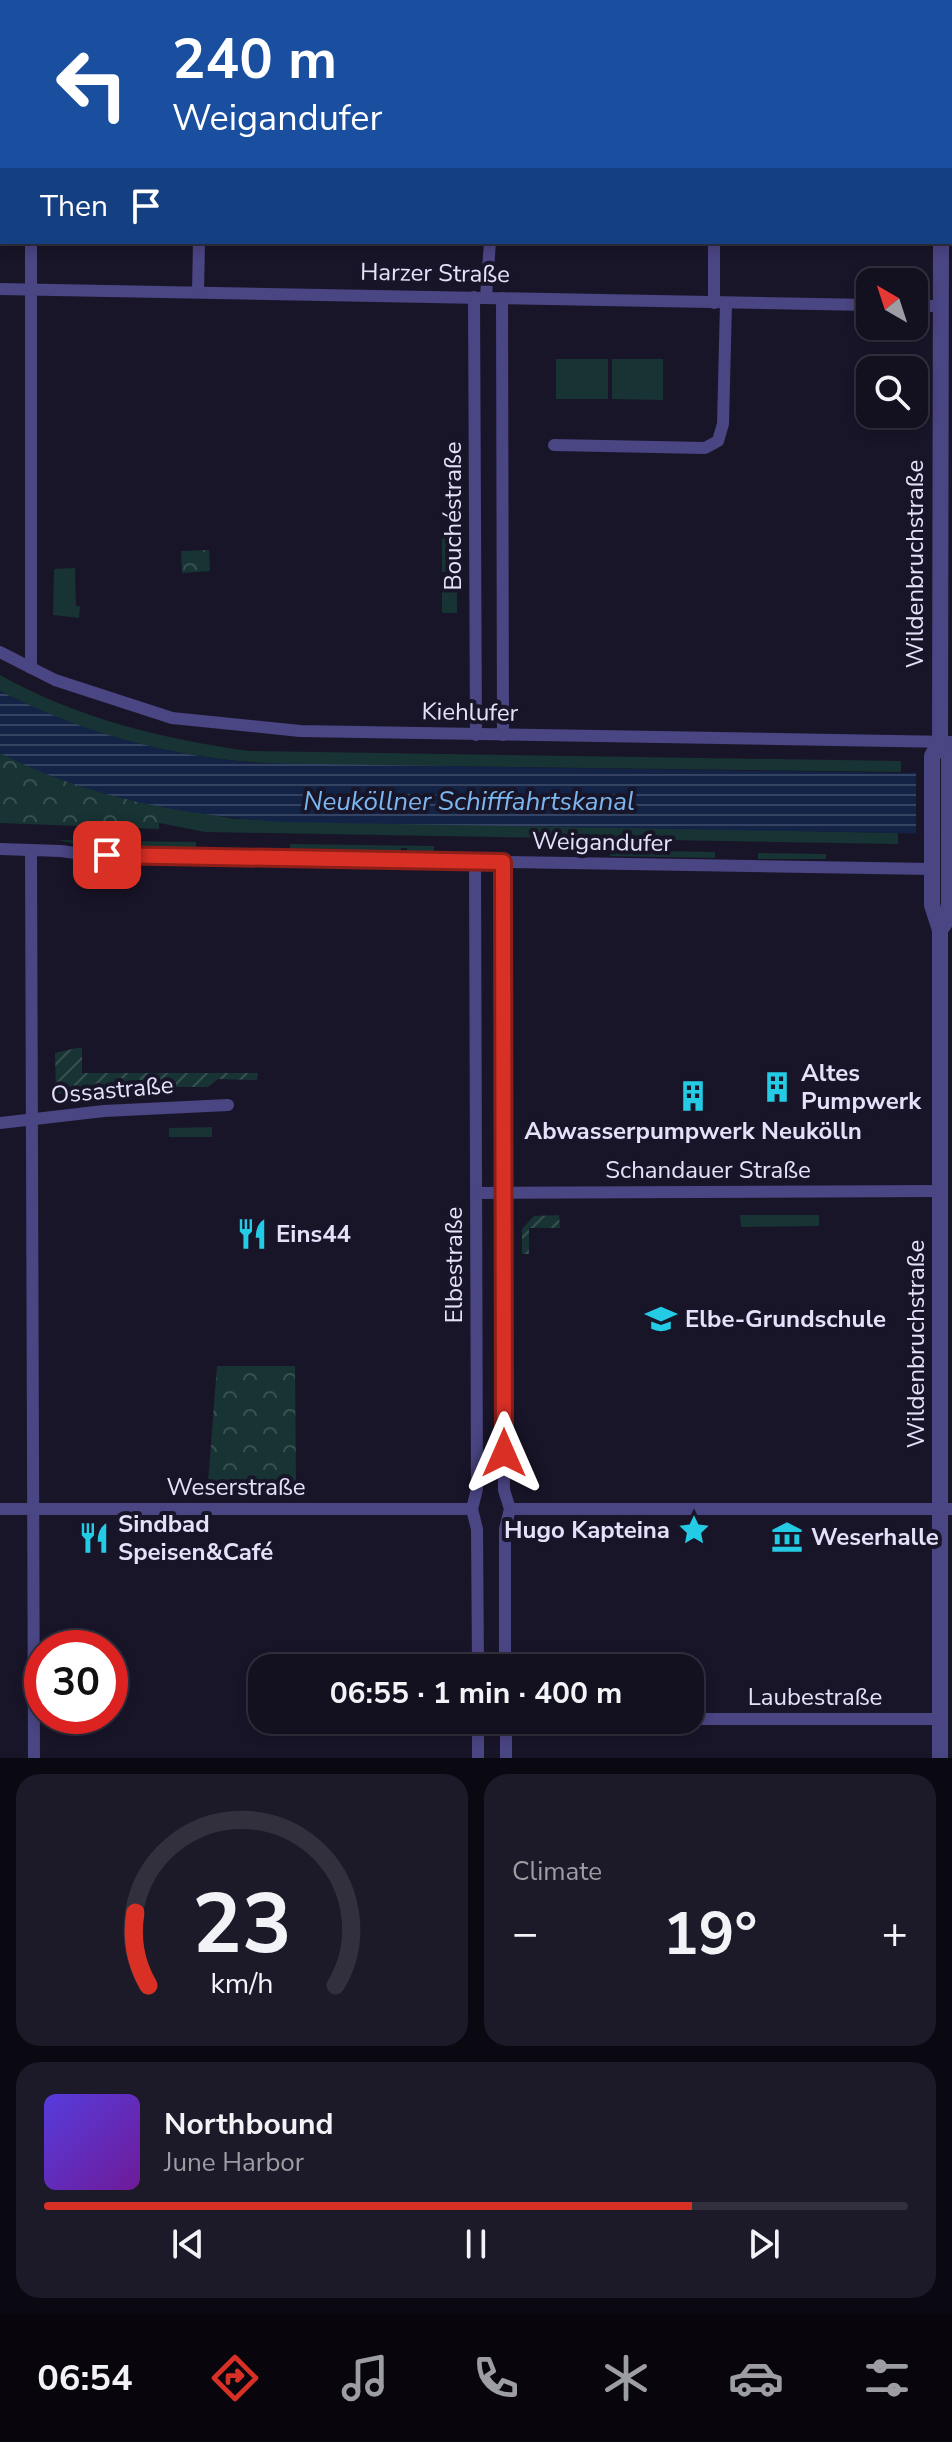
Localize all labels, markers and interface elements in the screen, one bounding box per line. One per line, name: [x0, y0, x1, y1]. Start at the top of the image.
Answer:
text: 240 m: [172, 21, 337, 98]
icon: left: [40, 32, 144, 136]
text: Weigandufer: [172, 94, 382, 143]
icon: arrive: [124, 184, 168, 228]
text: Then: [40, 186, 108, 227]
street label: Harzer Straße: [360, 256, 510, 290]
north arrow: [856, 268, 928, 340]
map controls: [856, 268, 928, 428]
button: search: [856, 356, 928, 428]
street label: Bouchéstraße: [437, 441, 469, 591]
street label: Wildenbruchstraße: [899, 460, 931, 668]
street label: Kiehlufer: [421, 695, 519, 729]
water label: Neuköllner Schifffahrtskanal: [303, 784, 635, 819]
pin: [73, 821, 141, 889]
street label: Weigandufer: [532, 825, 673, 859]
icon: arrive: [85, 833, 129, 877]
place label: Altes Pumpwerk: [801, 1057, 922, 1117]
street label: Ossastraße: [49, 1069, 175, 1111]
building icon: Altes Pumpwerk: [760, 1070, 794, 1104]
building icon: Abwasserpumpwerk Neukölln: [676, 1079, 710, 1113]
place label: Abwasserpumpwerk Neukölln: [524, 1115, 862, 1147]
street label: Schandauer Straße: [605, 1154, 811, 1186]
street label: Elbestraße: [438, 1207, 470, 1323]
restaurant icon: Eins44: [235, 1217, 269, 1251]
place label: Eins44: [276, 1218, 351, 1250]
street label: Wildenbruchstraße: [900, 1240, 932, 1448]
school or university icon: Elbe-Grundschule: [644, 1302, 678, 1336]
place label: Elbe-Grundschule: [685, 1303, 886, 1335]
position arrow: [462, 1411, 546, 1495]
street label: Weserstraße: [166, 1471, 306, 1503]
place label: Sindbad Speisen&Café: [118, 1508, 273, 1568]
place icon: Hugo Kapteina: [677, 1513, 711, 1547]
place label: Hugo Kapteina: [504, 1514, 670, 1546]
museum icon: Weserhalle: [770, 1520, 804, 1554]
restaurant icon: Sindbad Speisen&Café: [77, 1521, 111, 1555]
place label: Weserhalle: [811, 1521, 939, 1553]
speed limit sign: 30: [24, 1630, 128, 1734]
text: 06:55 · 1 min · 400 m: [330, 1673, 622, 1714]
street label: Laubestraße: [748, 1681, 882, 1713]
text: Climate: [512, 1854, 602, 1889]
text: 23: [192, 1868, 292, 1981]
text: 19°: [663, 1893, 757, 1975]
text: −: [512, 1904, 538, 1964]
text: +: [882, 1904, 908, 1964]
text: km/h: [211, 1964, 273, 2003]
text: Northbound: [164, 2104, 334, 2145]
text: June Harbor: [164, 2145, 304, 2180]
icon: previous: [166, 2222, 210, 2266]
icon: pause: [454, 2222, 498, 2266]
icon: next: [742, 2222, 786, 2266]
icon: directions: [207, 2350, 263, 2406]
icon: music: [337, 2350, 393, 2406]
icon: phone: [468, 2350, 524, 2406]
icon: climate: [598, 2350, 654, 2406]
icon: car: [728, 2350, 784, 2406]
icon: filters: [859, 2350, 915, 2406]
text: 06:54: [37, 2354, 133, 2403]

